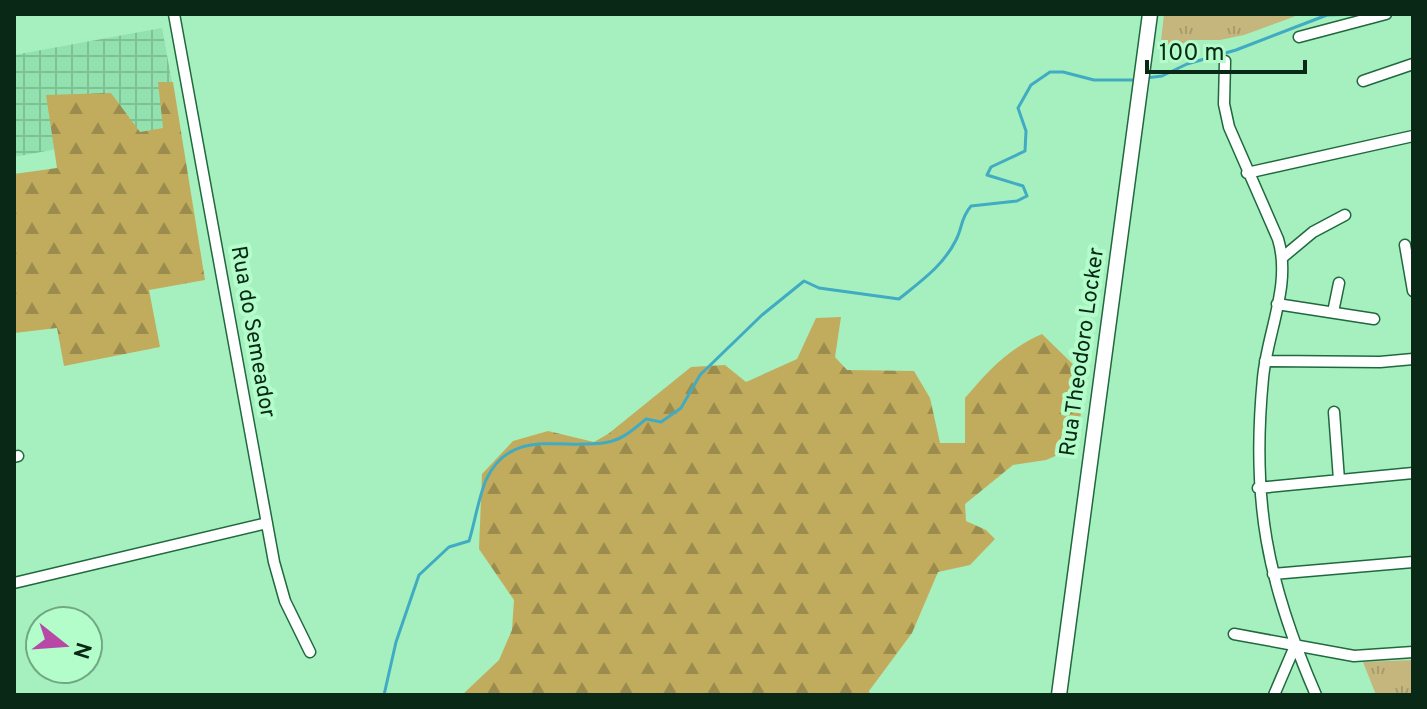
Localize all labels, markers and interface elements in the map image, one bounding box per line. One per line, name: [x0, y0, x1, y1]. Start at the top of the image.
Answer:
scale bar: [1147, 24, 1305, 74]
text: 100 m: [1159, 39, 1225, 69]
street label: Rua do Semeador: [224, 244, 280, 420]
street label: Rua Theodoro Locker: [1055, 245, 1111, 458]
north arrow: [24, 605, 104, 685]
text: N: [66, 639, 96, 662]

